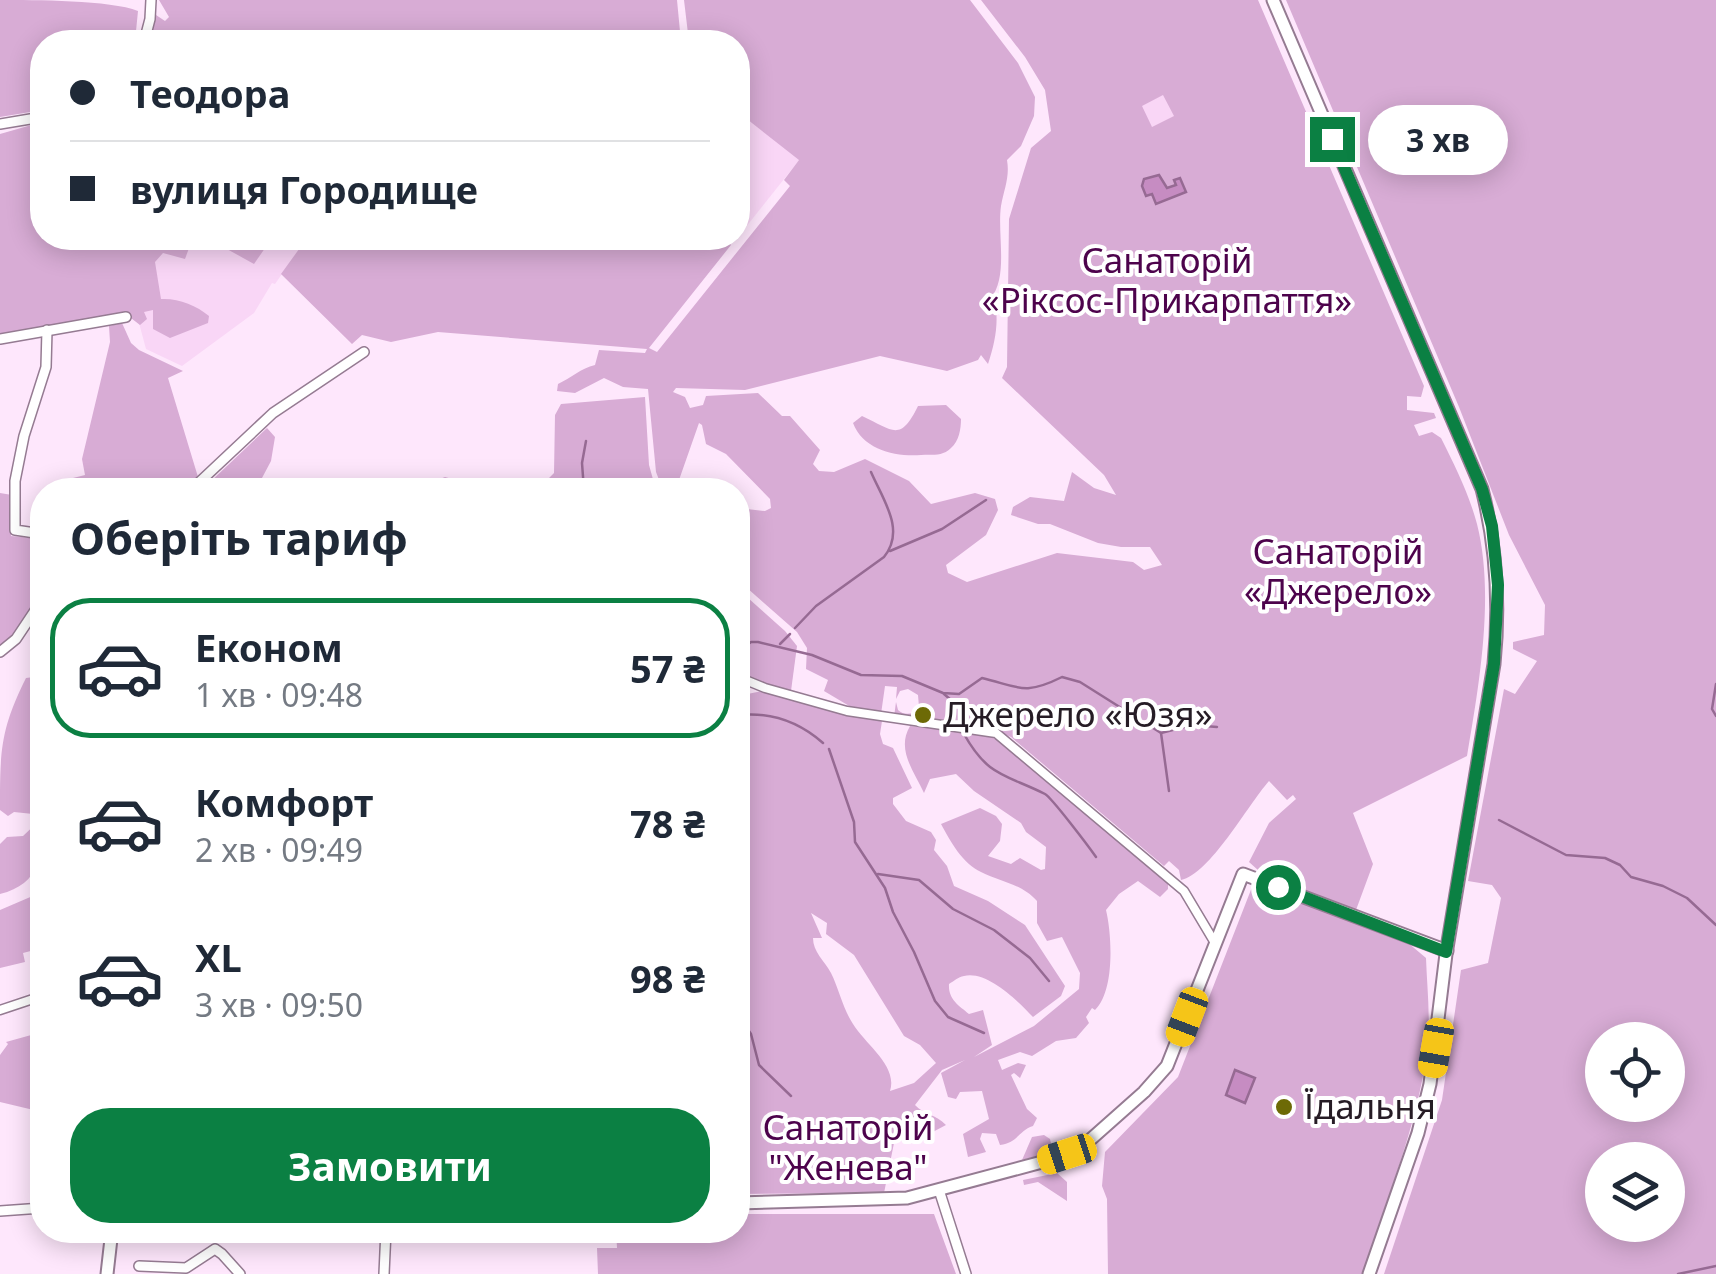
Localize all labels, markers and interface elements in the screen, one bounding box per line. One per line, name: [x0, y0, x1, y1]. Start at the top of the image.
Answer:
text: Теодора: [130, 67, 290, 119]
callout: 3 хв: [1367, 104, 1507, 174]
route end: [1310, 117, 1355, 162]
text: 3 хв: [1406, 118, 1470, 161]
text: вулиця Городище: [130, 163, 478, 215]
park label: Санаторій «Ріксос-Прикарпаття»: [982, 236, 1352, 323]
text: Оберіть тариф: [70, 507, 408, 568]
park label: Санаторій «Джерело»: [1244, 527, 1432, 614]
text: Економ: [195, 621, 343, 673]
icon: car: [75, 623, 165, 713]
text: 57 ₴: [630, 642, 705, 694]
text: 1 хв · 09:48: [195, 673, 363, 716]
place label: Джерело «Юзя»: [943, 690, 1213, 737]
marker: Джерело «Юзя»: [912, 704, 934, 726]
text: Комфорт: [195, 776, 373, 828]
icon: car: [75, 778, 165, 868]
text: 78 ₴: [630, 797, 705, 849]
text: 2 хв · 09:49: [195, 828, 363, 871]
route start: [1256, 865, 1301, 910]
text: XL: [195, 931, 242, 983]
icon: car: [75, 933, 165, 1023]
text: 98 ₴: [630, 952, 705, 1004]
text: 3 хв · 09:50: [195, 983, 363, 1026]
car: [1162, 984, 1212, 1050]
car: [1416, 1016, 1456, 1080]
map controls: [1585, 1022, 1685, 1242]
button: locate: [1585, 1022, 1685, 1122]
place label: Їдальня: [1304, 1082, 1436, 1129]
marker: Їдальня: [1273, 1096, 1295, 1118]
park label: Санаторій "Женева": [762, 1103, 934, 1190]
button: Замовити: [70, 1108, 710, 1223]
car: [1034, 1130, 1100, 1178]
button: layers: [1585, 1142, 1685, 1242]

